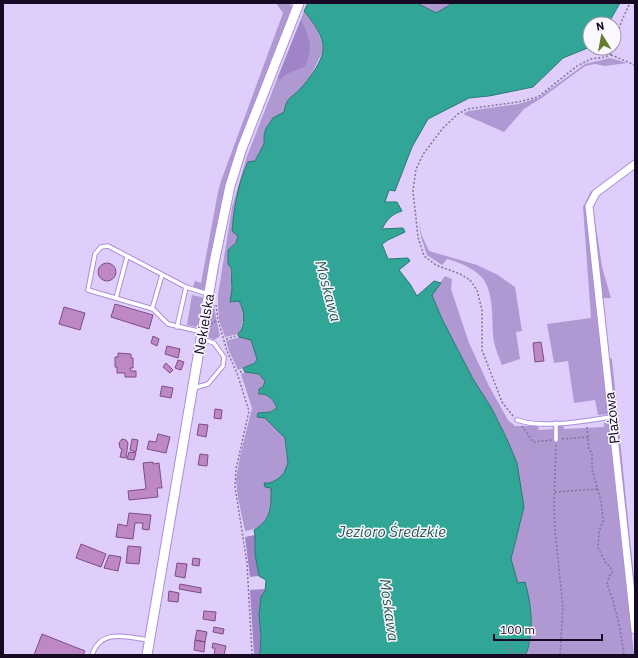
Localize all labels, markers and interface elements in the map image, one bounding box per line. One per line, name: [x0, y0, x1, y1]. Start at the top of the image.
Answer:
north arrow: [582, 16, 622, 56]
text: N: [595, 19, 605, 34]
water label: Moskawa: [311, 258, 346, 324]
street label: Nekielska: [190, 292, 218, 356]
street label: Plażowa: [600, 391, 624, 445]
water label: Jezioro Średzkie: [338, 522, 446, 541]
water label: Moskawa: [376, 577, 403, 643]
scale bar: [494, 616, 602, 642]
text: 100 m: [500, 622, 535, 637]

